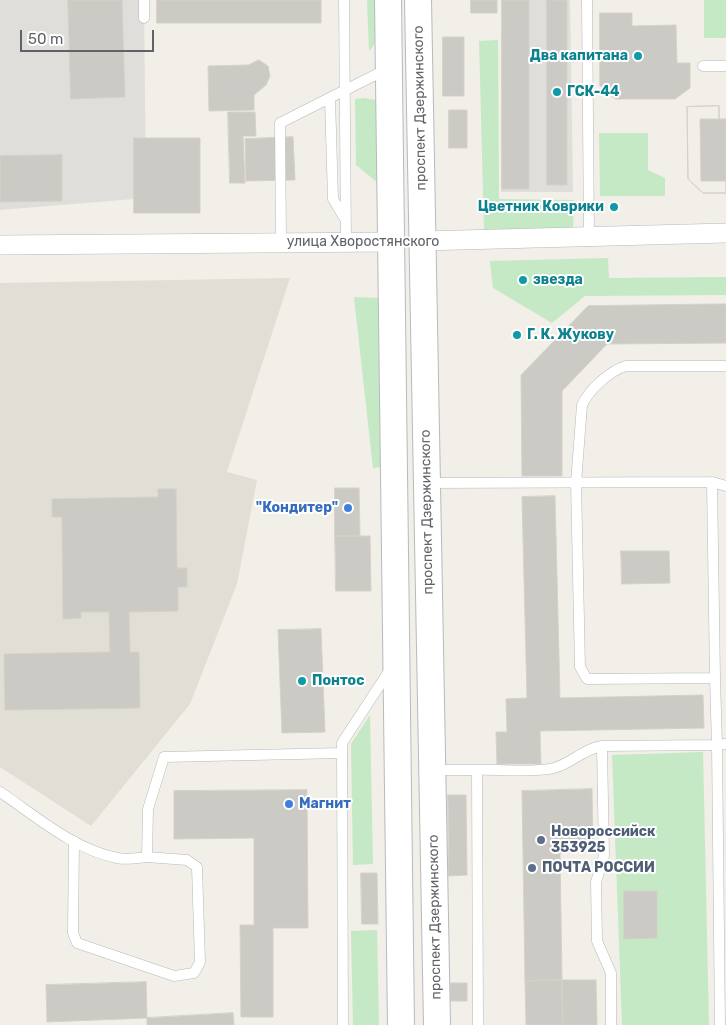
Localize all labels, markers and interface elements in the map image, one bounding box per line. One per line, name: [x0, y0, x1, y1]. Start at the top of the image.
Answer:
scale bar: [22, 20, 156, 52]
street label: проспект Дзержинского: [410, 25, 430, 191]
text: 50 m: [28, 30, 63, 48]
place label: Два капитана: [530, 48, 628, 64]
marker: Два капитана: [632, 50, 644, 62]
place label: ГСК-44: [567, 84, 620, 100]
marker: ГСК-44: [551, 86, 563, 98]
place label: Цветник Коврики: [478, 199, 604, 215]
marker: Цветник Коврики: [608, 201, 620, 213]
street label: улица Хворостянского: [287, 234, 439, 250]
place label: звезда: [533, 272, 583, 288]
marker: звезда: [517, 274, 529, 286]
place label: Г. К. Жукову: [527, 327, 614, 343]
marker: Г. К. Жукову: [511, 329, 523, 341]
street label: проспект Дзержинского: [417, 429, 437, 595]
place label: "Кондитер": [256, 500, 338, 516]
marker: "Кондитер": [342, 502, 354, 514]
place label: Понтос: [312, 673, 364, 689]
marker: Понтос: [296, 675, 308, 687]
place label: Магнит: [299, 796, 351, 812]
marker: Магнит: [283, 798, 295, 810]
place label: Новороссийск 353925: [551, 824, 656, 856]
street label: проспект Дзержинского: [425, 834, 445, 1000]
marker: Новороссийск 353925: [535, 834, 547, 846]
place label: ПОЧТА РОССИИ: [542, 860, 655, 876]
marker: ПОЧТА РОССИИ: [526, 862, 538, 874]

